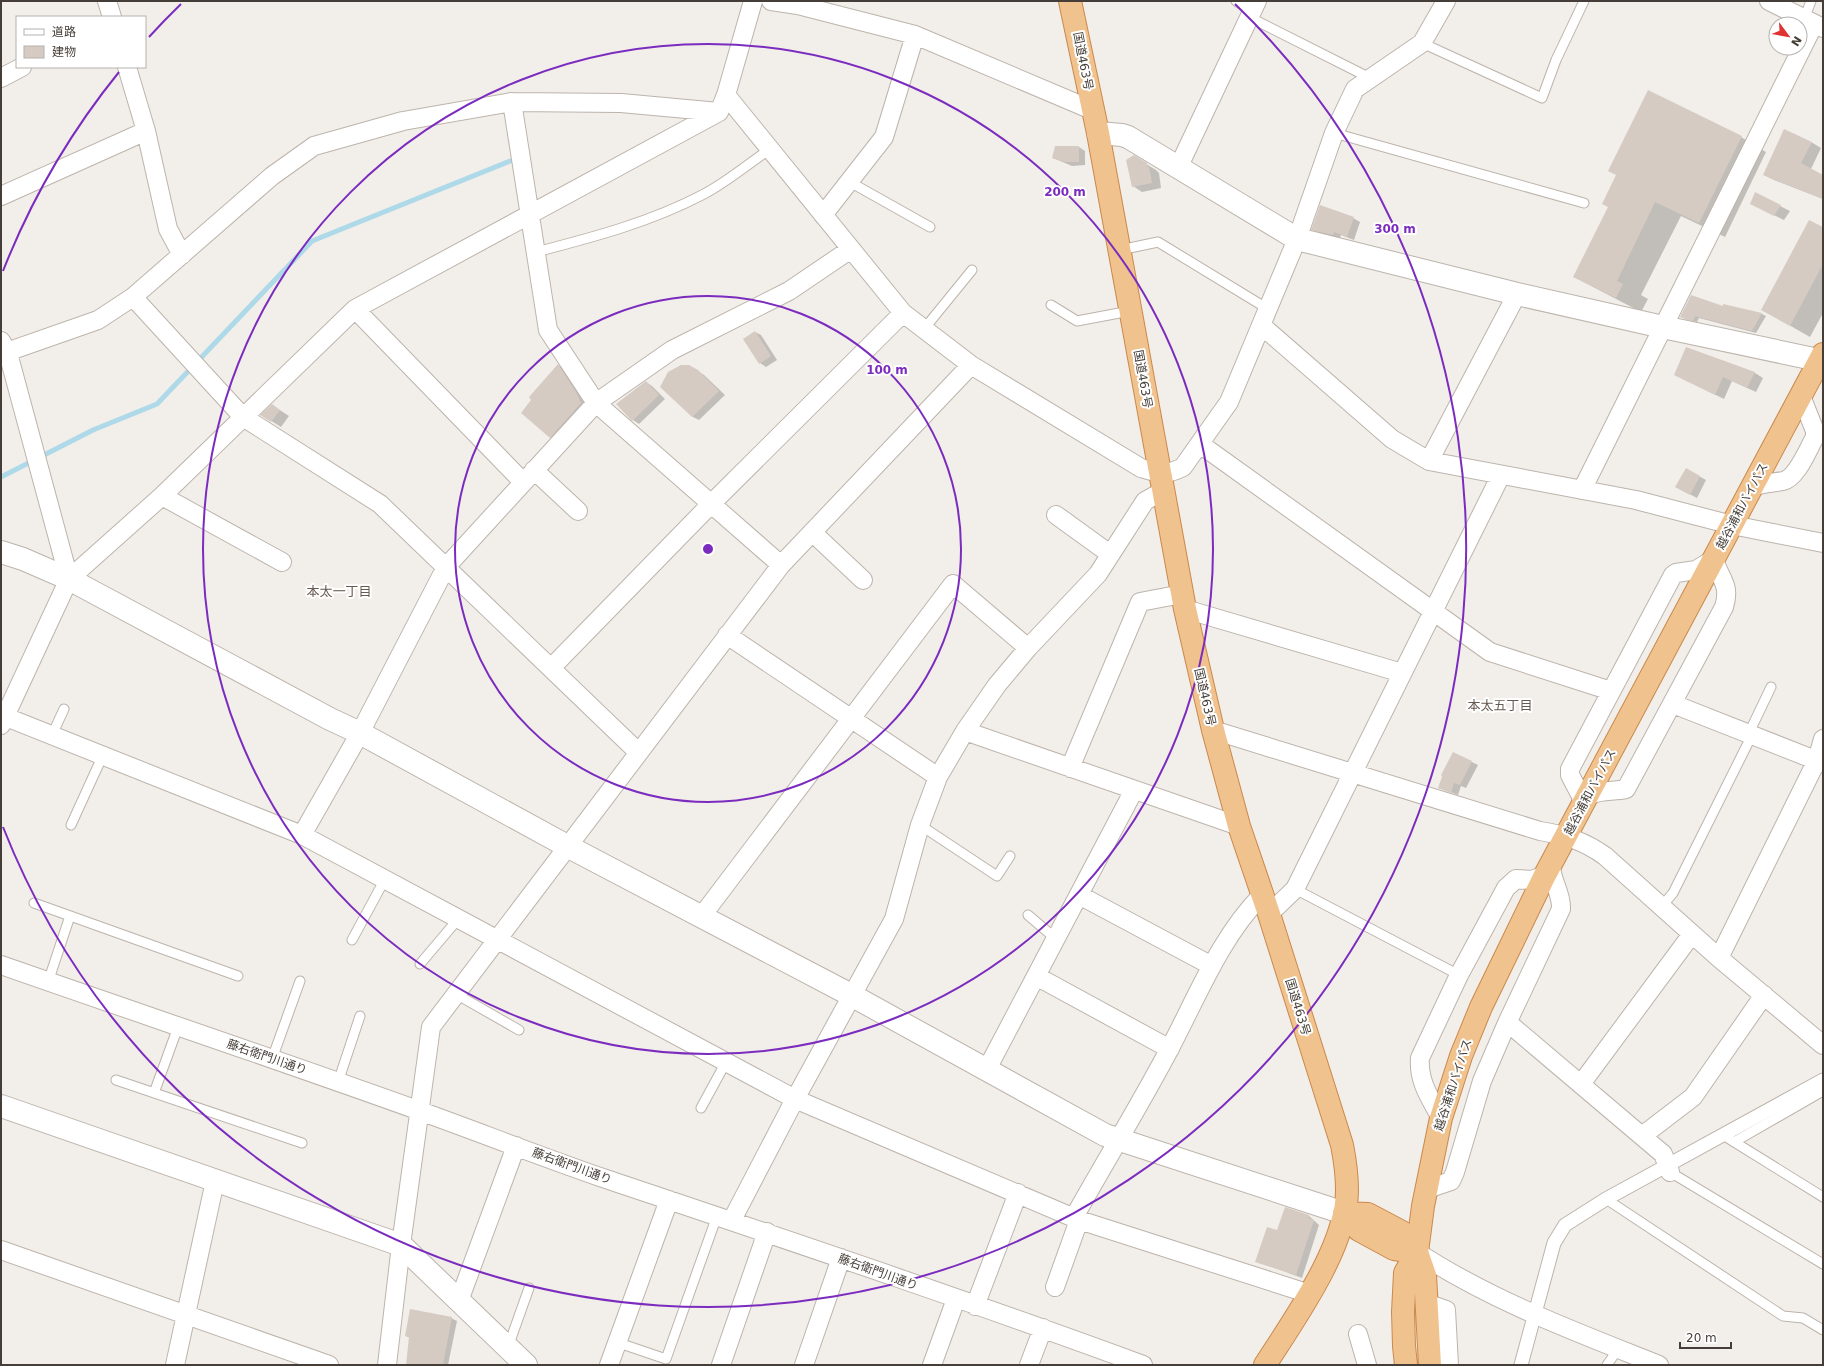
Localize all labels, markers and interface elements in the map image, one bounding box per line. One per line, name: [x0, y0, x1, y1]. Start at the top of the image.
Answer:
legend: [16, 16, 146, 68]
north arrow: [1768, 16, 1808, 56]
text: 道路: [52, 25, 76, 39]
street label: 国道463号: [1071, 31, 1095, 91]
text: N: [1788, 34, 1804, 48]
text: 建物: [52, 45, 76, 59]
text: 200 m: [1044, 185, 1086, 199]
text: 300 m: [1374, 222, 1416, 236]
street label: 国道463号: [1131, 349, 1155, 409]
text: 100 m: [866, 363, 908, 377]
street label: 越谷浦和バイパス: [1713, 460, 1771, 552]
centre of rings: [701, 542, 715, 556]
district label: 本太一丁目: [306, 584, 372, 599]
street label: 国道463号: [1192, 667, 1218, 727]
district label: 本太五丁目: [1467, 698, 1533, 713]
street label: 越谷浦和バイパス: [1561, 746, 1619, 838]
street label: 国道463号: [1283, 977, 1313, 1037]
street label: 藤右衛門川通り: [225, 1037, 309, 1077]
street label: 越谷浦和バイパス: [1432, 1037, 1474, 1133]
street label: 藤右衛門川通り: [530, 1145, 614, 1187]
street label: 藤右衛門川通り: [836, 1251, 920, 1293]
scale bar: [1680, 1324, 1731, 1350]
text: 20 m: [1686, 1331, 1717, 1345]

